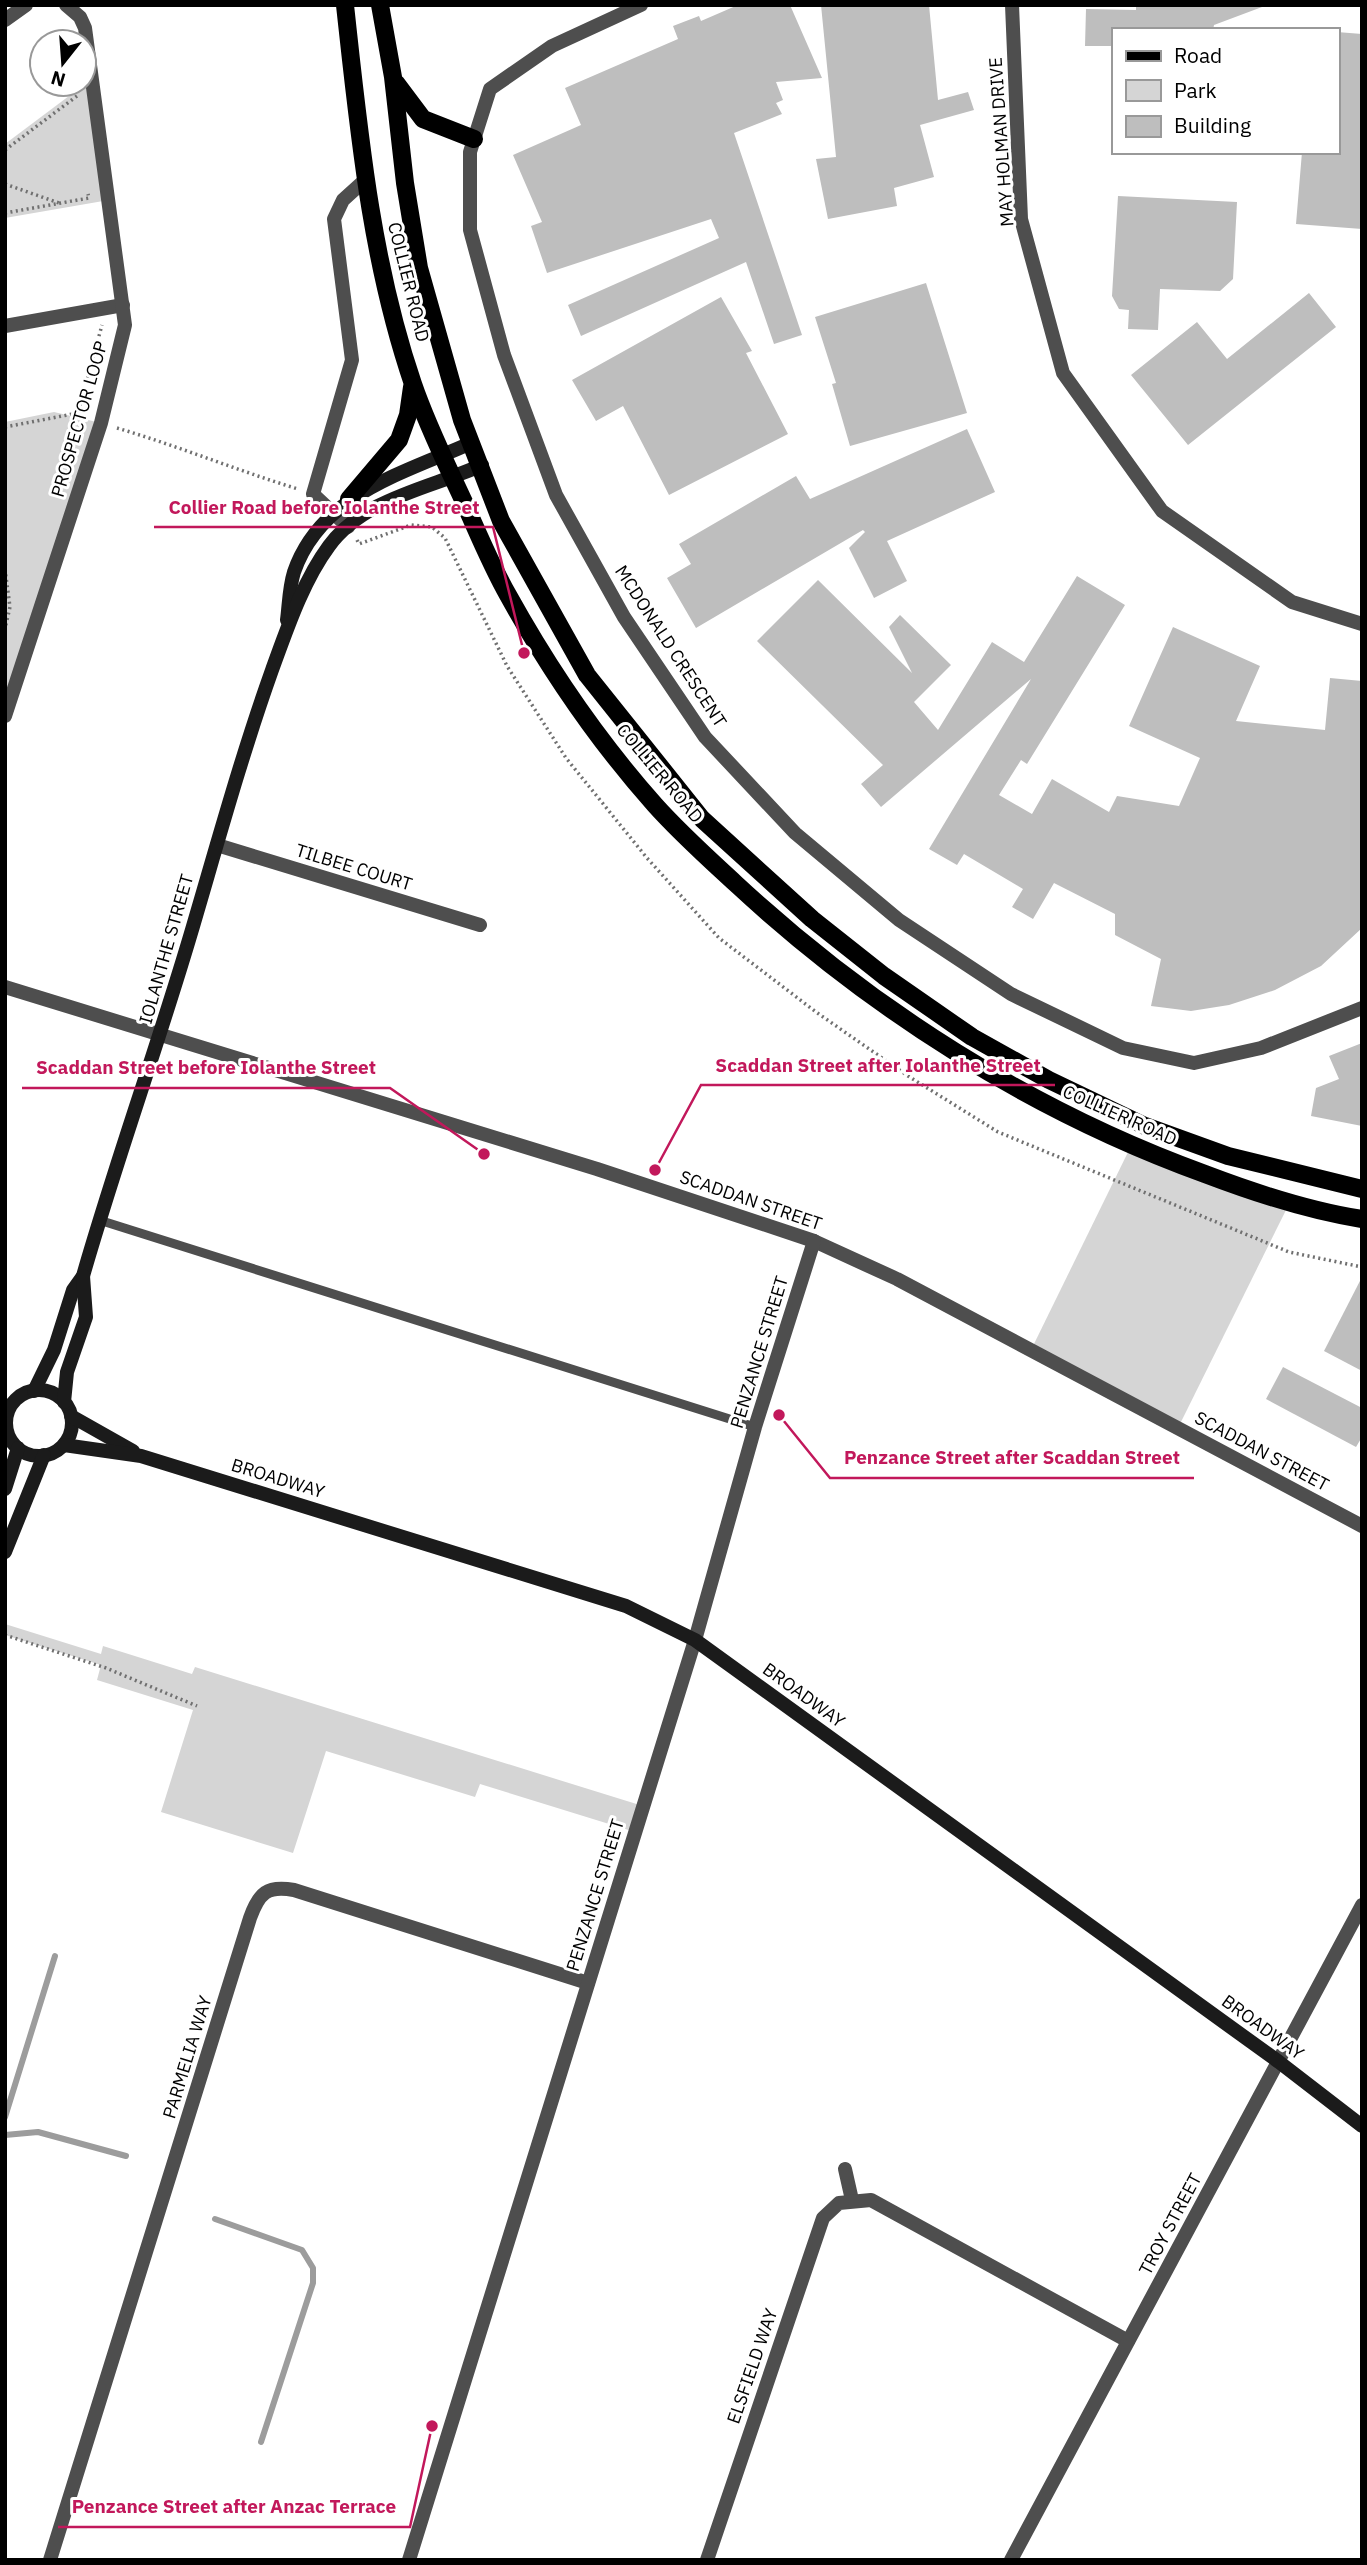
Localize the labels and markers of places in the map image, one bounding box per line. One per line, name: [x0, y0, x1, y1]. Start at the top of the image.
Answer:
callout: Collier Road before Iolanthe Street: [154, 487, 493, 527]
callout: Scaddan Street after Iolanthe Street: [701, 1045, 1055, 1085]
callout: Scaddan Street before Iolanthe Street: [22, 1048, 390, 1088]
callout: Penzance Street after Scaddan Street: [830, 1438, 1194, 1478]
callout: Penzance Street after Anzac Terrace: [58, 2487, 410, 2527]

